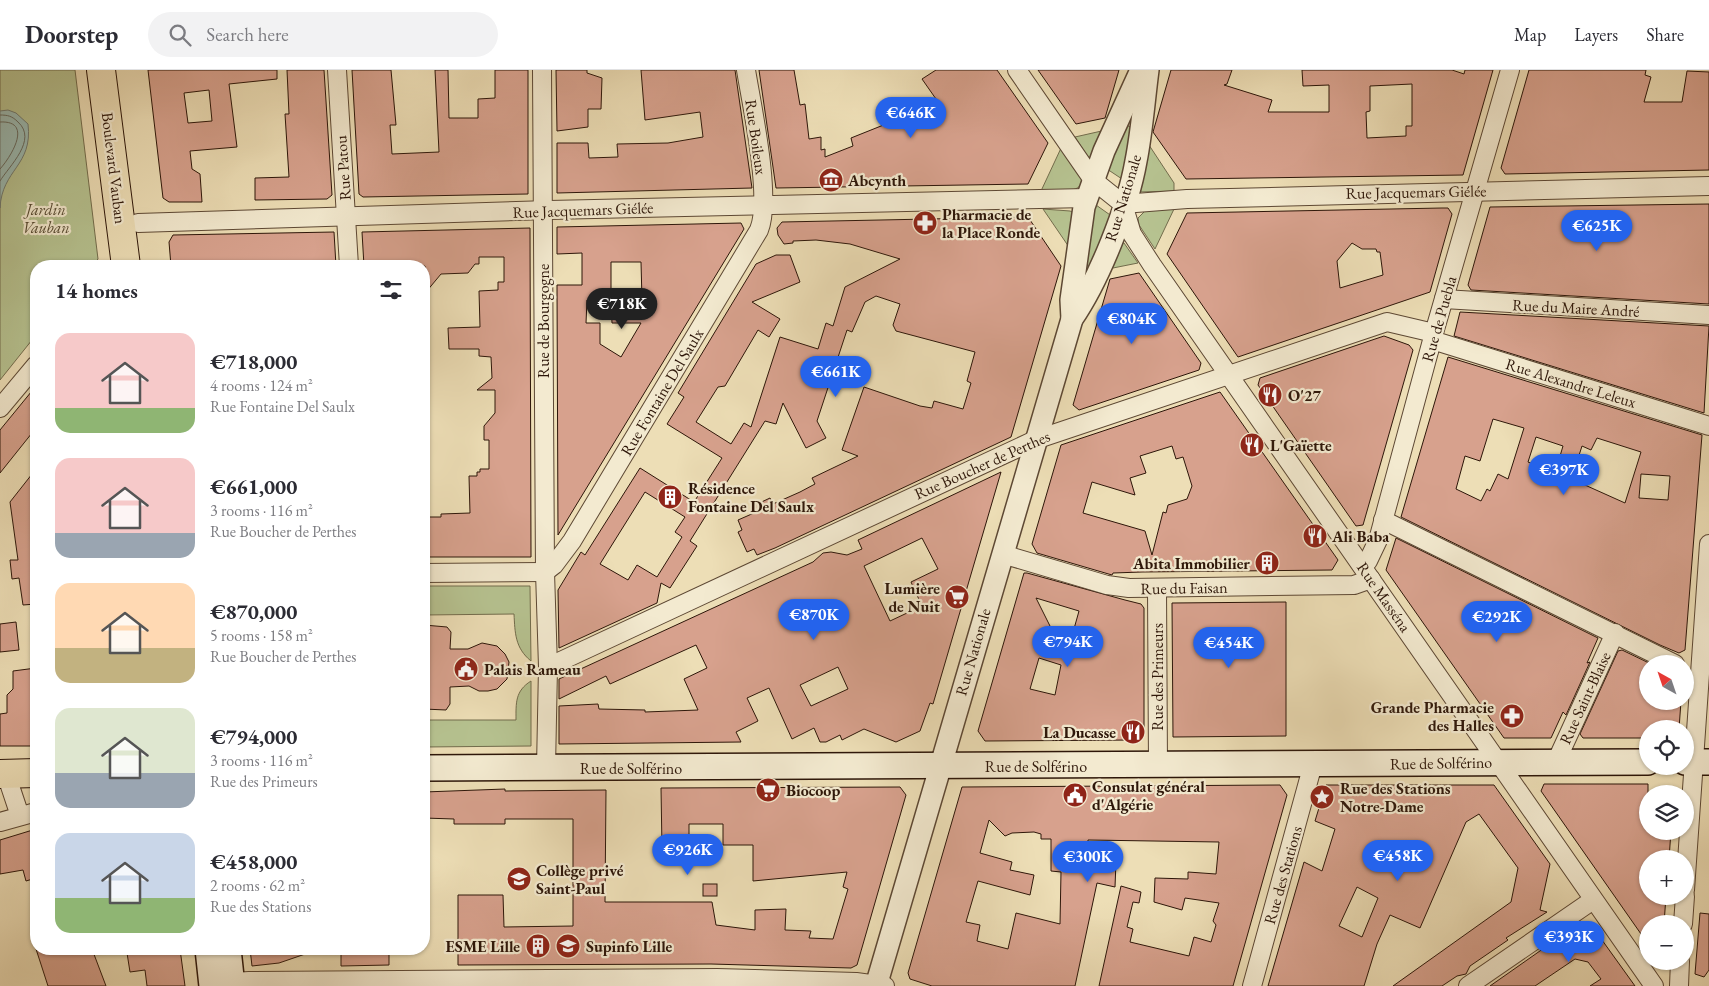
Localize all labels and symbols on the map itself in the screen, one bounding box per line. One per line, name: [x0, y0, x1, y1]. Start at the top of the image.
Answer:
pin: €646K: [876, 97, 946, 139]
street label: Rue Boileux: [740, 98, 772, 176]
street label: Boulevard Vauban: [97, 111, 131, 226]
street label: Rue Patou: [330, 134, 356, 201]
street label: Rue Nationale: [1100, 152, 1146, 244]
museum icon: Abcynth: [818, 167, 844, 193]
place label: Abcynth: [847, 170, 906, 191]
street label: Rue Jacquemars Giélée: [1345, 180, 1487, 204]
street label: Rue Jacquemars Giélée: [512, 197, 654, 223]
park label: Jardin Vauban: [22, 199, 70, 238]
place label: Pharmacie de la Place Ronde: [942, 204, 1040, 243]
pharmacy icon: Pharmacie de la Place Ronde: [912, 210, 938, 236]
pin: €625K: [1562, 210, 1632, 252]
street label: Rue de Bourgogne: [533, 264, 554, 378]
street label: Rue de Puebla: [1417, 273, 1461, 364]
pin: €718K: [587, 288, 657, 330]
street label: Rue du Maire André: [1512, 294, 1640, 322]
pin: €804K: [1097, 302, 1167, 345]
street label: Rue Fontaine Del Saulx: [616, 324, 708, 460]
street label: Rue Alexandre Leleux: [1503, 353, 1639, 413]
pin: €661K: [801, 356, 871, 398]
restaurant icon: O'27: [1257, 382, 1283, 408]
place label: O'27: [1288, 385, 1321, 406]
street label: Rue Boucher de Perthes: [911, 426, 1053, 504]
restaurant icon: L'Gaïette: [1239, 432, 1265, 458]
place label: L'Gaïette: [1270, 435, 1332, 456]
pin: €397K: [1529, 454, 1599, 496]
place label: Résidence Fontaine Del Saulx: [688, 478, 814, 517]
building icon: Résidence Fontaine Del Saulx: [657, 484, 683, 510]
restaurant icon: Ali Baba: [1302, 523, 1328, 549]
place label: Ali Baba: [1331, 526, 1390, 547]
building icon: Abita Immobilier: [1254, 550, 1280, 576]
place label: Abita Immobilier: [1132, 553, 1250, 574]
street label: Rue Masséna: [1352, 558, 1416, 637]
street label: Rue du Faisan: [1140, 577, 1228, 599]
place label: Lumière de Nuit: [884, 578, 940, 617]
supermarket icon: Lumière de Nuit: [944, 584, 970, 610]
pin: €870K: [779, 598, 849, 641]
pin: €292K: [1462, 600, 1532, 643]
street label: Rue Nationale: [950, 606, 996, 698]
street label: Rue des Primeurs: [1147, 623, 1168, 731]
pin: €794K: [1033, 626, 1103, 668]
pin: €454K: [1194, 626, 1264, 669]
street label: Rue Saint-Blaise: [1554, 648, 1616, 748]
north arrow: [1639, 655, 1694, 710]
public building icon: Palais Rameau: [453, 656, 479, 682]
place label: Palais Rameau: [484, 659, 581, 680]
place label: Grande Pharmacie des Halles: [1371, 697, 1494, 736]
pharmacy icon: Grande Pharmacie des Halles: [1499, 703, 1525, 729]
restaurant icon: La Ducasse: [1120, 719, 1146, 745]
place label: La Ducasse: [1043, 722, 1116, 743]
street label: Rue de Solférino: [1390, 752, 1492, 774]
street label: Rue de Solférino: [985, 756, 1087, 777]
street label: Rue de Solférino: [580, 758, 682, 779]
place label: Consulat général d'Algérie: [1092, 776, 1205, 815]
supermarket icon: Biocoop: [755, 777, 781, 803]
place label: Rue des Stations Notre-Dame: [1340, 778, 1451, 817]
place label: Biocoop: [786, 780, 840, 801]
public building icon: Consulat général d'Algérie: [1062, 782, 1088, 808]
place icon: Rue des Stations Notre-Dame: [1309, 784, 1335, 810]
street label: Rue des Stations: [1259, 823, 1307, 927]
pin: €926K: [653, 834, 723, 876]
pin: €300K: [1053, 840, 1123, 883]
pin: €458K: [1363, 840, 1433, 882]
place label: Collège privé Saint-Paul: [536, 860, 624, 899]
school or university icon: Collège privé Saint-Paul: [506, 866, 532, 892]
pin: €393K: [1534, 920, 1604, 963]
building icon: ESME Lille: [525, 933, 551, 959]
school or university icon: Supinfo Lille: [555, 933, 581, 959]
place label: ESME Lille: [446, 936, 520, 957]
place label: Supinfo Lille: [586, 936, 672, 957]

